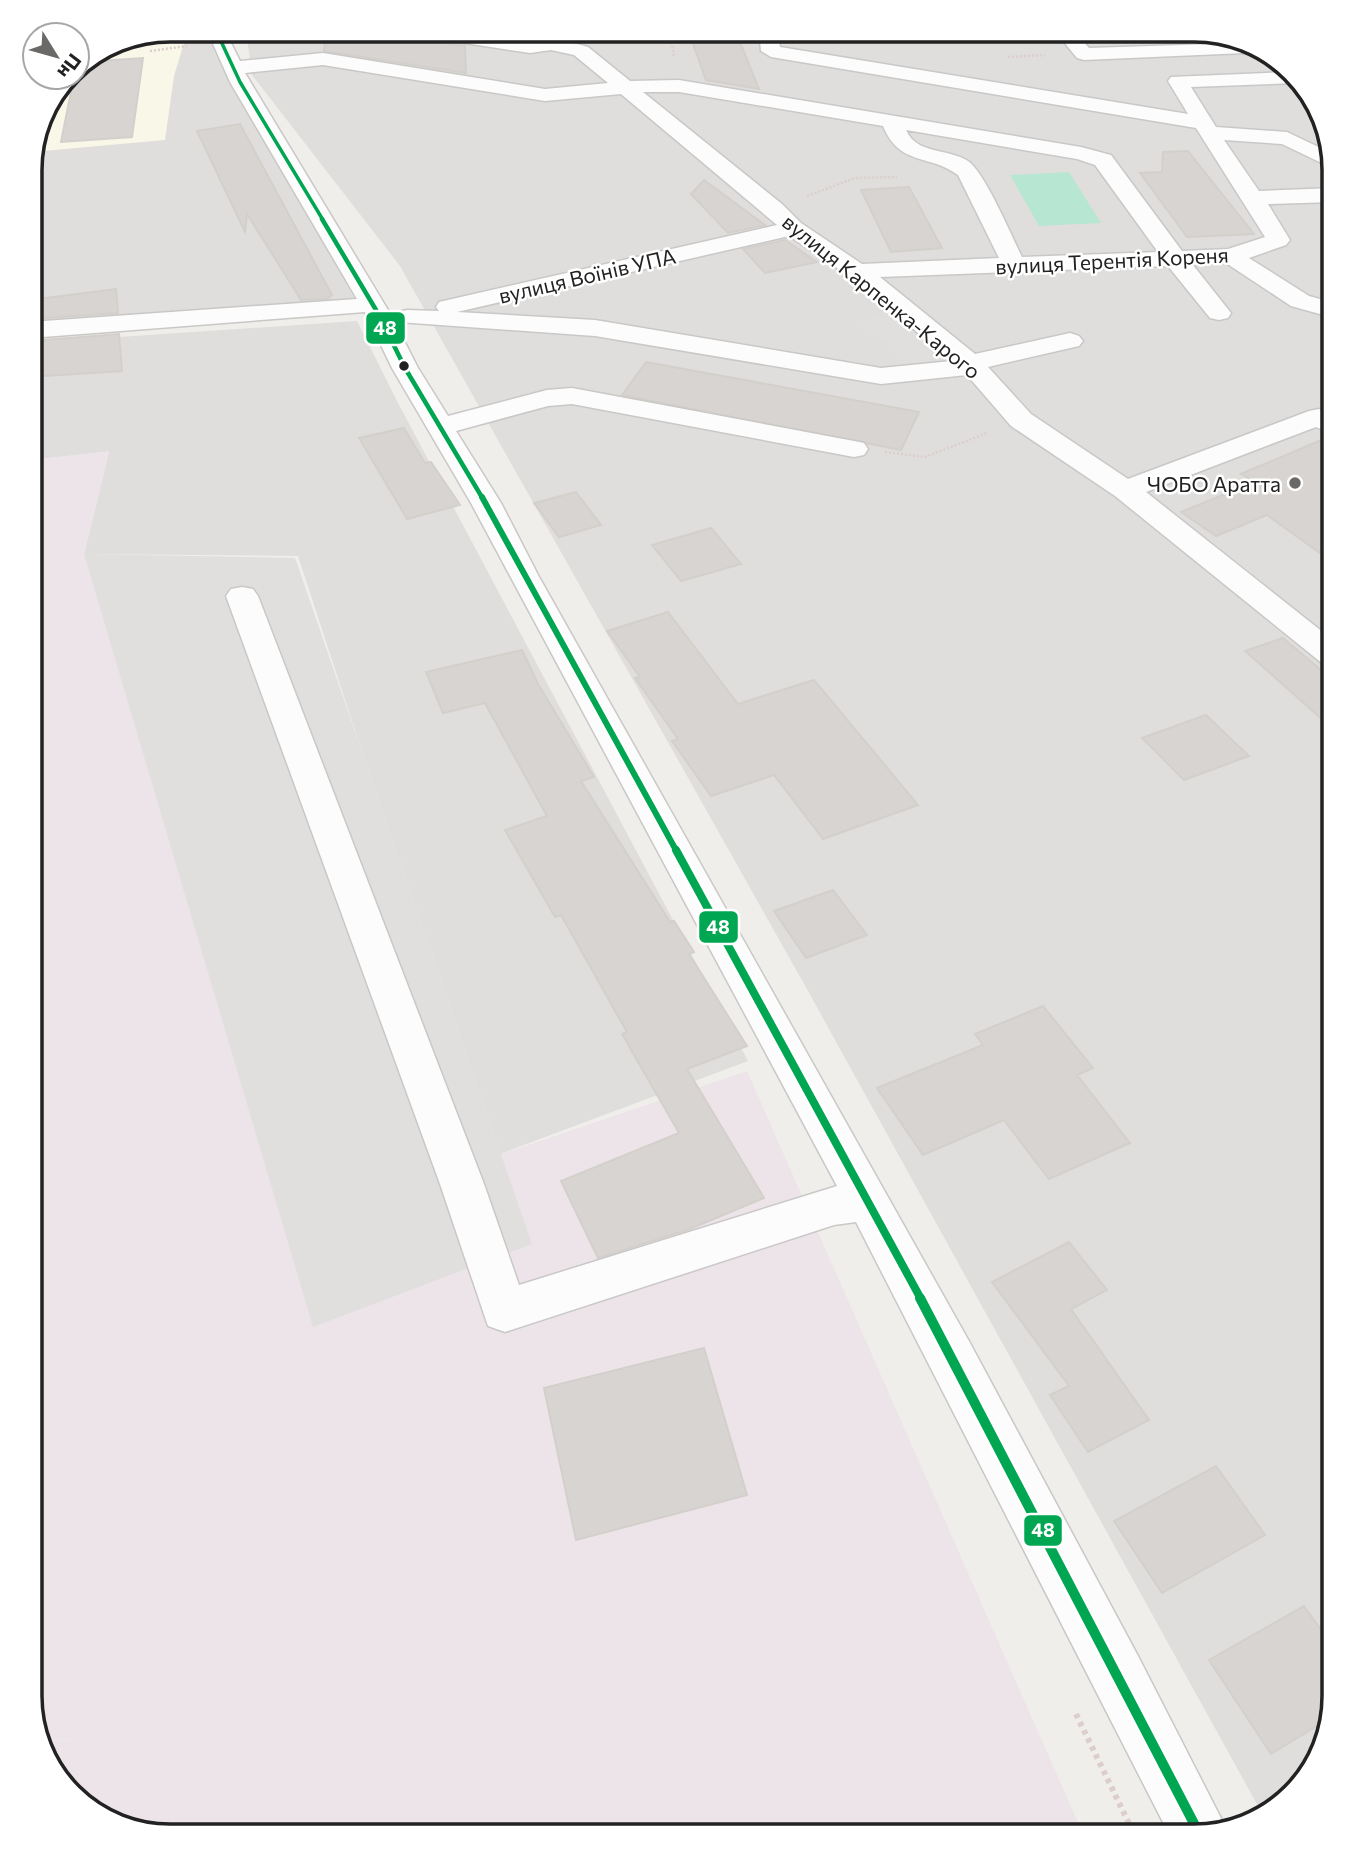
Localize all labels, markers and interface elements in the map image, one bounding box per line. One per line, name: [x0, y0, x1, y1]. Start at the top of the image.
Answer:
north arrow: [21, 21, 91, 91]
text: Пн: [53, 50, 87, 84]
street label: вулиця Карпенка-Карого: [778, 208, 986, 384]
street label: вулиця Терентія Кореня: [995, 241, 1229, 279]
street label: вулиця Воїнів УПА: [496, 242, 678, 308]
line badge: 48: [365, 311, 406, 345]
text: 48: [373, 316, 397, 339]
unlabelled marker: [397, 359, 411, 373]
place label: ЧОБО Аратта: [1147, 471, 1281, 496]
marker: ЧОБО Аратта: [1287, 475, 1303, 491]
line badge: 48: [698, 910, 739, 944]
text: 48: [706, 915, 730, 938]
line badge: 48: [1023, 1514, 1063, 1547]
text: 48: [1031, 1518, 1055, 1541]

